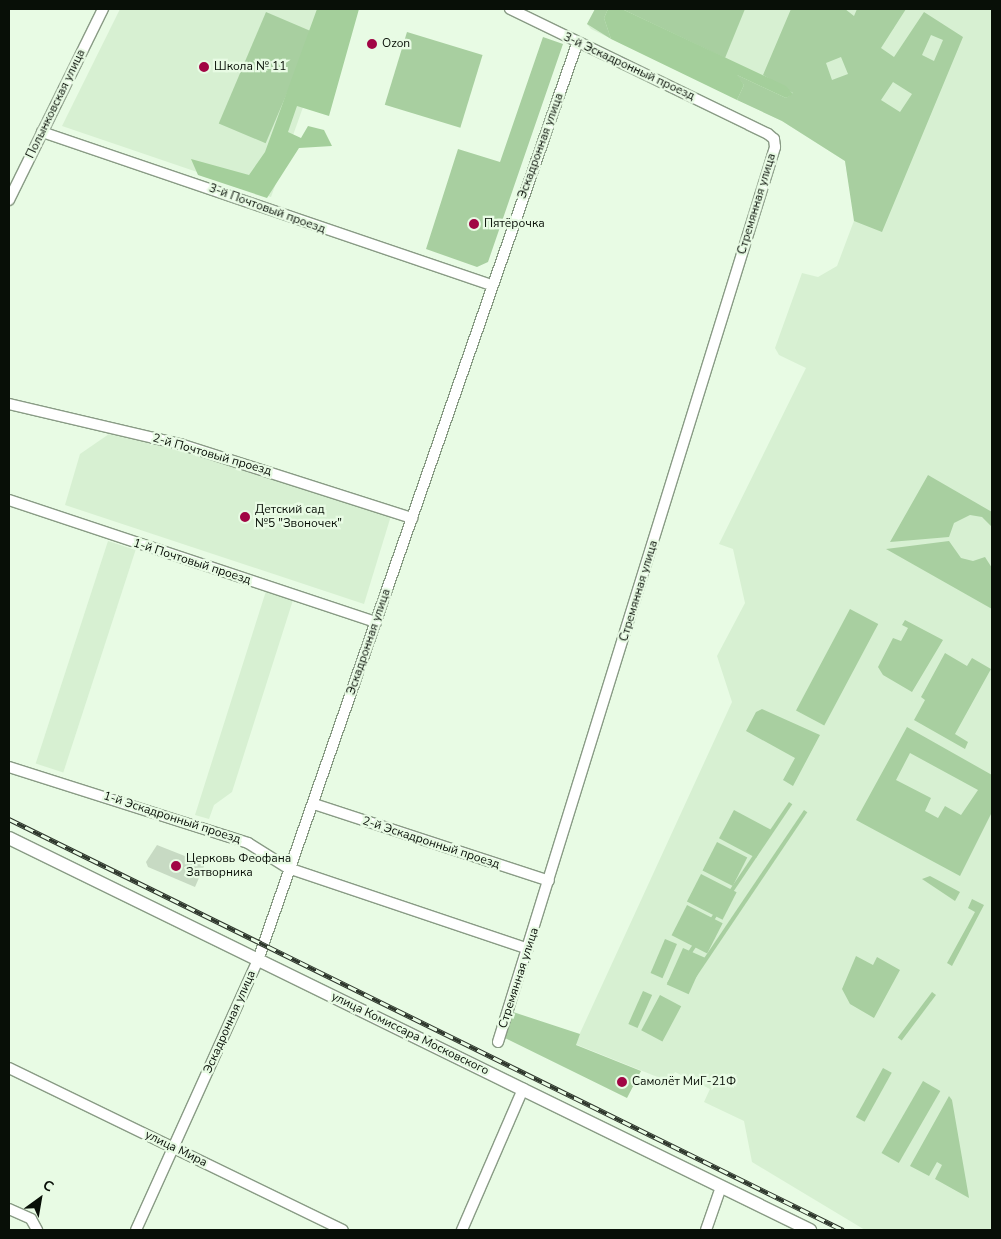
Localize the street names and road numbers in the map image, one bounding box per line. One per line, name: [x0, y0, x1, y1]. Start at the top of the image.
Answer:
street label: 3-й Эскадронный проезд: [561, 30, 697, 104]
street label: Полынковская улица: [23, 47, 89, 161]
street label: Эскадронная улица: [515, 91, 567, 201]
street label: Стремянная улица: [735, 152, 779, 256]
street label: 3-й Почтовый проезд: [207, 181, 327, 237]
street label: 2-й Почтовый проезд: [151, 431, 273, 479]
street label: 1-й Почтовый проезд: [131, 536, 253, 588]
street label: Стремянная улица: [617, 539, 661, 643]
street label: Эскадронная улица: [344, 587, 394, 697]
street label: 1-й Эскадронный проезд: [102, 789, 242, 847]
street label: 2-й Эскадронный проезд: [361, 814, 501, 872]
street label: Стремянная улица: [496, 926, 542, 1030]
street label: Эскадронная улица: [201, 968, 259, 1076]
street label: улица Комиссара Московского: [329, 989, 491, 1079]
street label: улица Мира: [143, 1128, 209, 1170]

